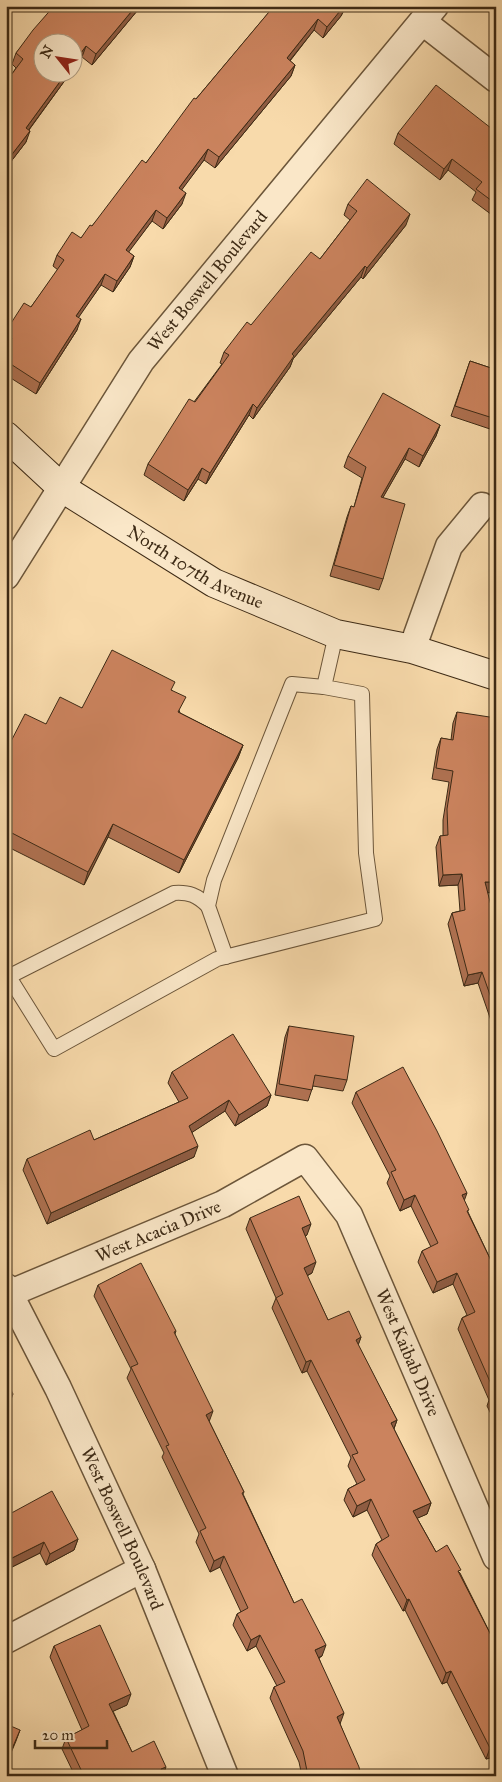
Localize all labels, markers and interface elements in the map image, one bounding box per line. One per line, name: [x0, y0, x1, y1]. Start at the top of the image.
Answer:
north arrow: [32, 32, 82, 82]
text: N: [37, 42, 58, 61]
street label: West Boswell Boulevard: [143, 206, 272, 356]
street label: North 107th Avenue: [123, 521, 267, 613]
street label: West Acacia Drive: [92, 1195, 224, 1267]
street label: West Kaibab Drive: [371, 1285, 445, 1420]
street label: West Boswell Boulevard: [76, 1444, 168, 1613]
scale bar: [35, 1717, 108, 1749]
text: 20 m: [42, 1726, 74, 1744]

